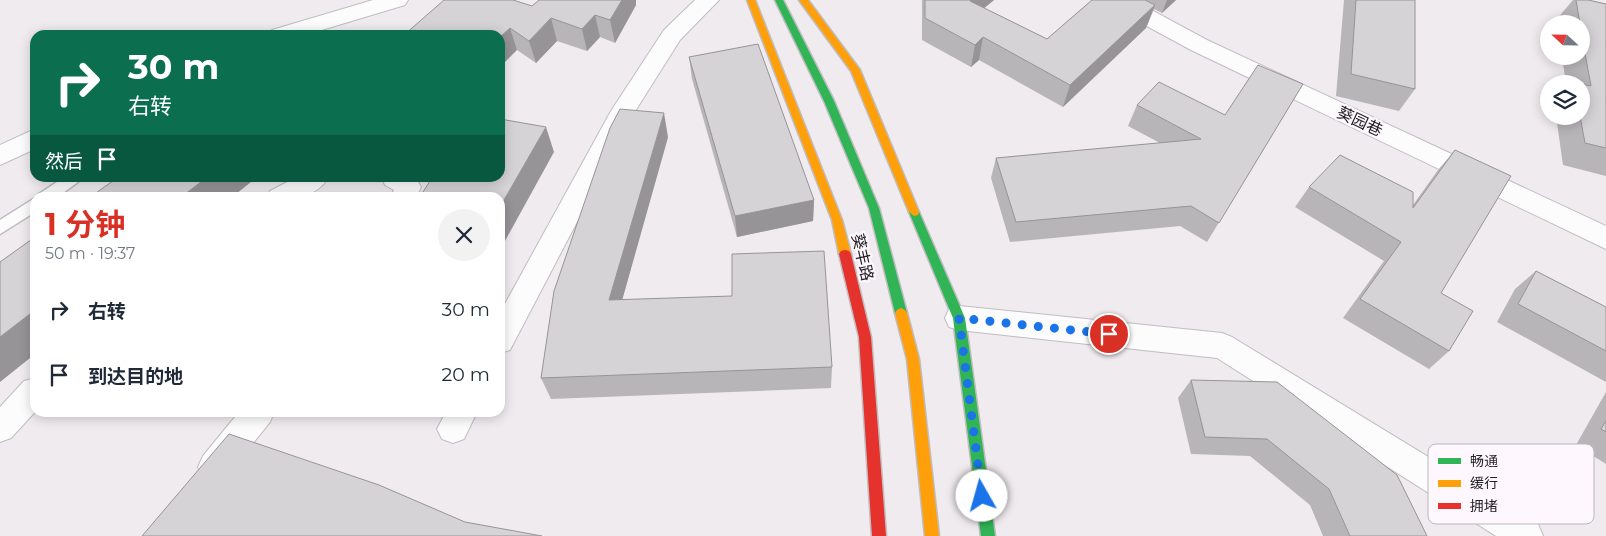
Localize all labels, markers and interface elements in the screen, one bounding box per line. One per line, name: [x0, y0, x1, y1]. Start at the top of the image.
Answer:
north arrow: [1540, 15, 1590, 65]
map controls: [1540, 15, 1590, 125]
text: 30 m: [128, 45, 219, 88]
icon: right: [45, 50, 110, 115]
button: layers: [1540, 75, 1590, 125]
text: 右转: [128, 93, 172, 120]
street label: 葵园巷: [1334, 103, 1386, 140]
icon: arrive: [93, 145, 121, 173]
text: 然后: [45, 150, 83, 173]
text: 1 分钟: [45, 206, 125, 243]
button: close: [438, 209, 490, 261]
street label: 葵丰路: [848, 232, 877, 283]
text: 50 m · 19:37: [45, 244, 135, 263]
icon: right: [45, 296, 73, 324]
text: 30 m: [442, 298, 490, 321]
text: 右转: [88, 300, 126, 323]
pin: [1088, 313, 1130, 355]
icon: arrive: [1095, 320, 1123, 348]
icon: arrive: [45, 361, 73, 389]
text: 20 m: [442, 363, 490, 386]
text: 到达目的地: [88, 365, 183, 388]
legend: [1428, 444, 1594, 524]
text: 畅通: [1470, 452, 1498, 470]
position arrow: [955, 469, 1007, 521]
text: 缓行: [1470, 474, 1498, 492]
text: 拥堵: [1470, 497, 1498, 515]

